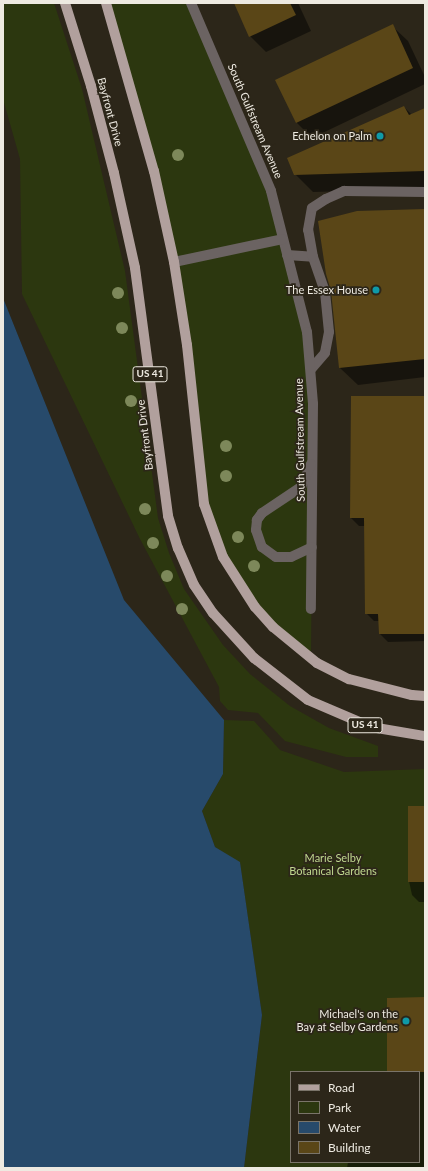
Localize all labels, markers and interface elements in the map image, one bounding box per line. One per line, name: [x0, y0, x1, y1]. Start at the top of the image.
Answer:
street label: South Gulfstream Avenue: [225, 61, 285, 181]
street label: Bayfront Drive: [94, 76, 126, 148]
place label: Echelon on Palm: [292, 129, 372, 143]
marker: Echelon on Palm: [375, 131, 385, 141]
place label: The Essex House: [286, 283, 368, 297]
marker: The Essex House: [371, 285, 381, 295]
road number: US 41: [132, 366, 168, 382]
street label: South Gulfstream Avenue: [292, 378, 308, 502]
street label: Bayfront Drive: [134, 399, 156, 471]
road number: US 41: [347, 717, 383, 733]
park label: Marie Selby Botanical Gardens: [289, 852, 377, 878]
place label: Michael's on the Bay at Selby Gardens: [296, 1008, 398, 1034]
marker: Michael's on the Bay at Selby Gardens: [401, 1016, 411, 1026]
legend: [290, 1071, 420, 1163]
text: Road: [328, 1080, 355, 1095]
text: Park: [328, 1100, 351, 1115]
text: Water: [328, 1120, 361, 1135]
text: Building: [328, 1140, 371, 1155]

